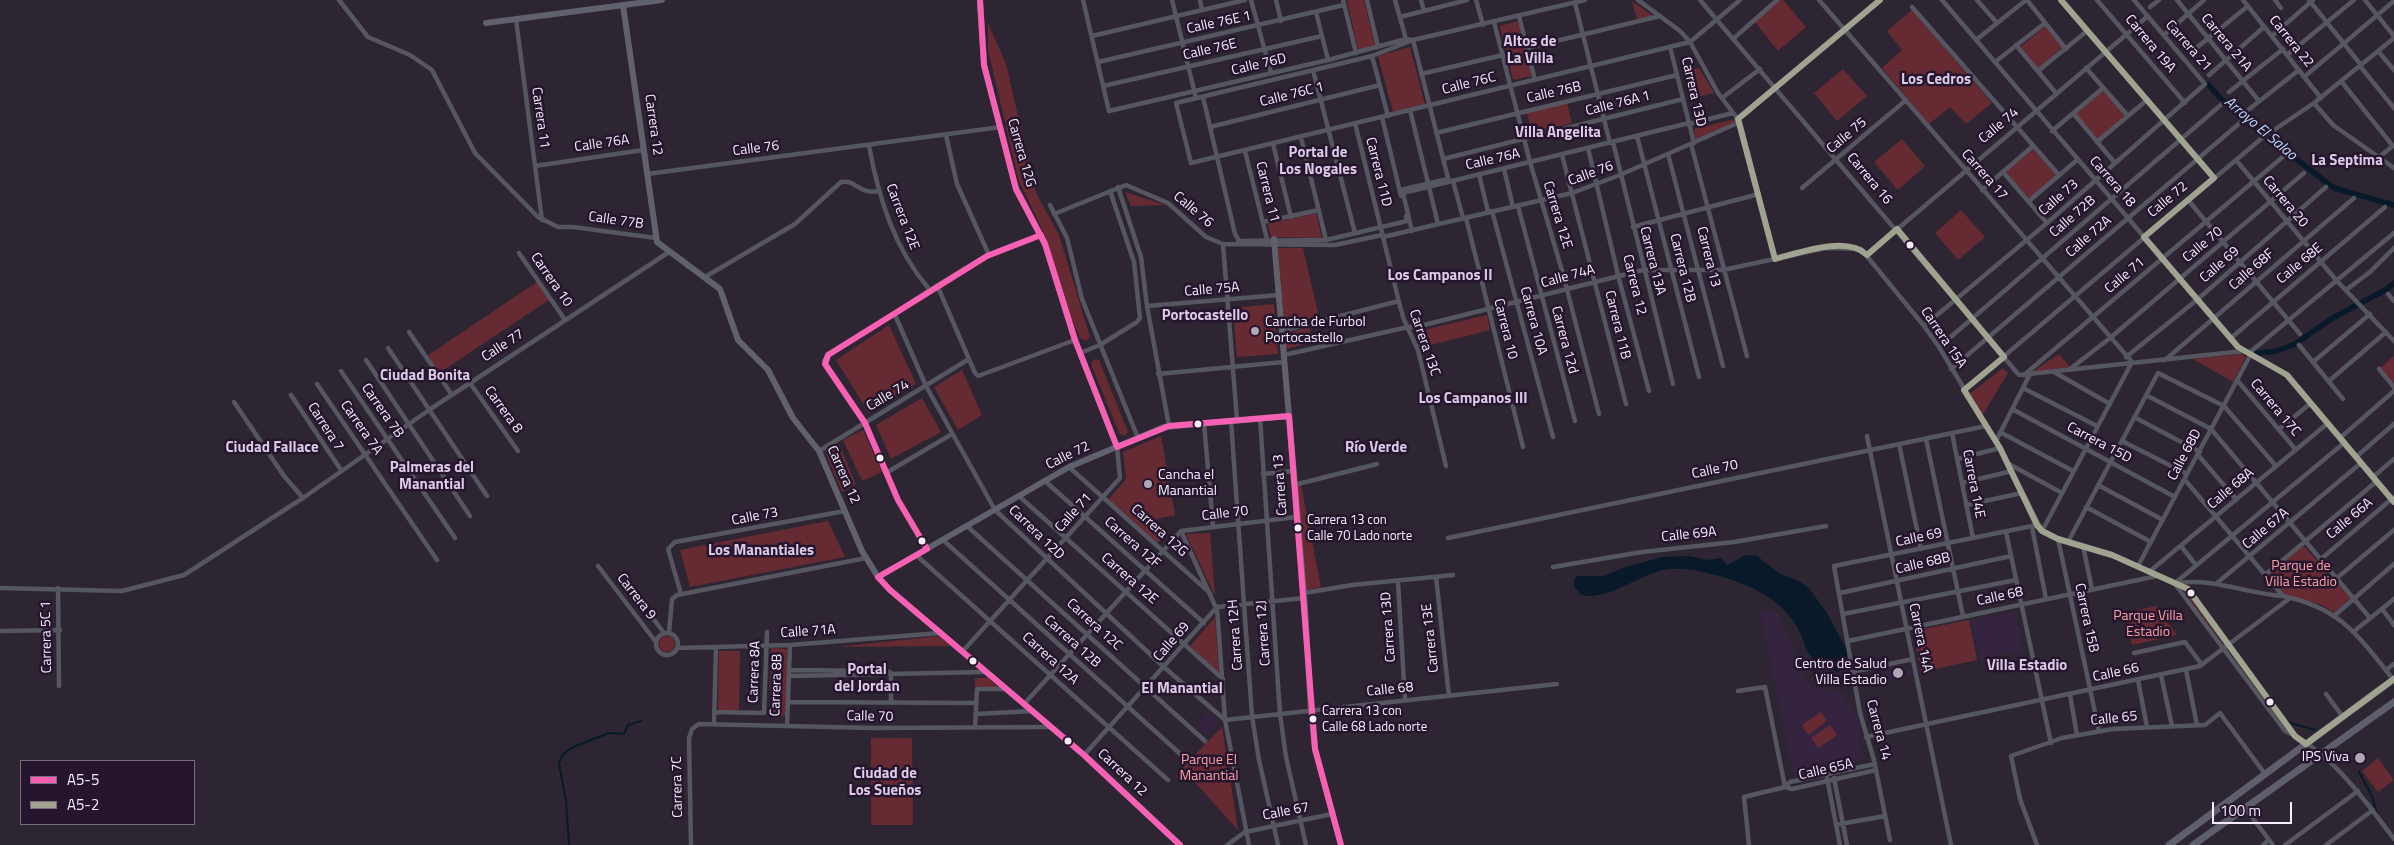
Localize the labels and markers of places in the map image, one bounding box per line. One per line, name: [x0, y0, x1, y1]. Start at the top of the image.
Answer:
unlabelled marker: [1905, 240, 1915, 250]
place label: Cancha de Furbol Portocastello: [1265, 315, 1366, 348]
marker: Cancha de Furbol Portocastello: [1249, 325, 1261, 337]
unlabelled marker: [1193, 419, 1203, 429]
unlabelled marker: [875, 453, 885, 463]
place label: Cancha el Manantial: [1158, 468, 1217, 501]
marker: Cancha el Manantial: [1142, 478, 1154, 490]
place label: Carrera 13 con Calle 70 Lado norte: [1307, 513, 1412, 544]
marker: Carrera 13 con Calle 70 Lado norte: [1293, 523, 1303, 533]
unlabelled marker: [917, 536, 927, 546]
unlabelled marker: [2186, 588, 2196, 598]
unlabelled marker: [968, 656, 978, 666]
place label: Centro de Salud Villa Estadio: [1795, 657, 1887, 690]
marker: Centro de Salud Villa Estadio: [1891, 666, 1905, 680]
unlabelled marker: [2265, 697, 2275, 707]
place label: Carrera 13 con Calle 68 Lado norte: [1322, 704, 1427, 735]
marker: Carrera 13 con Calle 68 Lado norte: [1308, 714, 1318, 724]
unlabelled marker: [1063, 736, 1073, 746]
place label: IPS Viva: [2302, 750, 2349, 766]
marker: IPS Viva: [2353, 751, 2367, 765]

